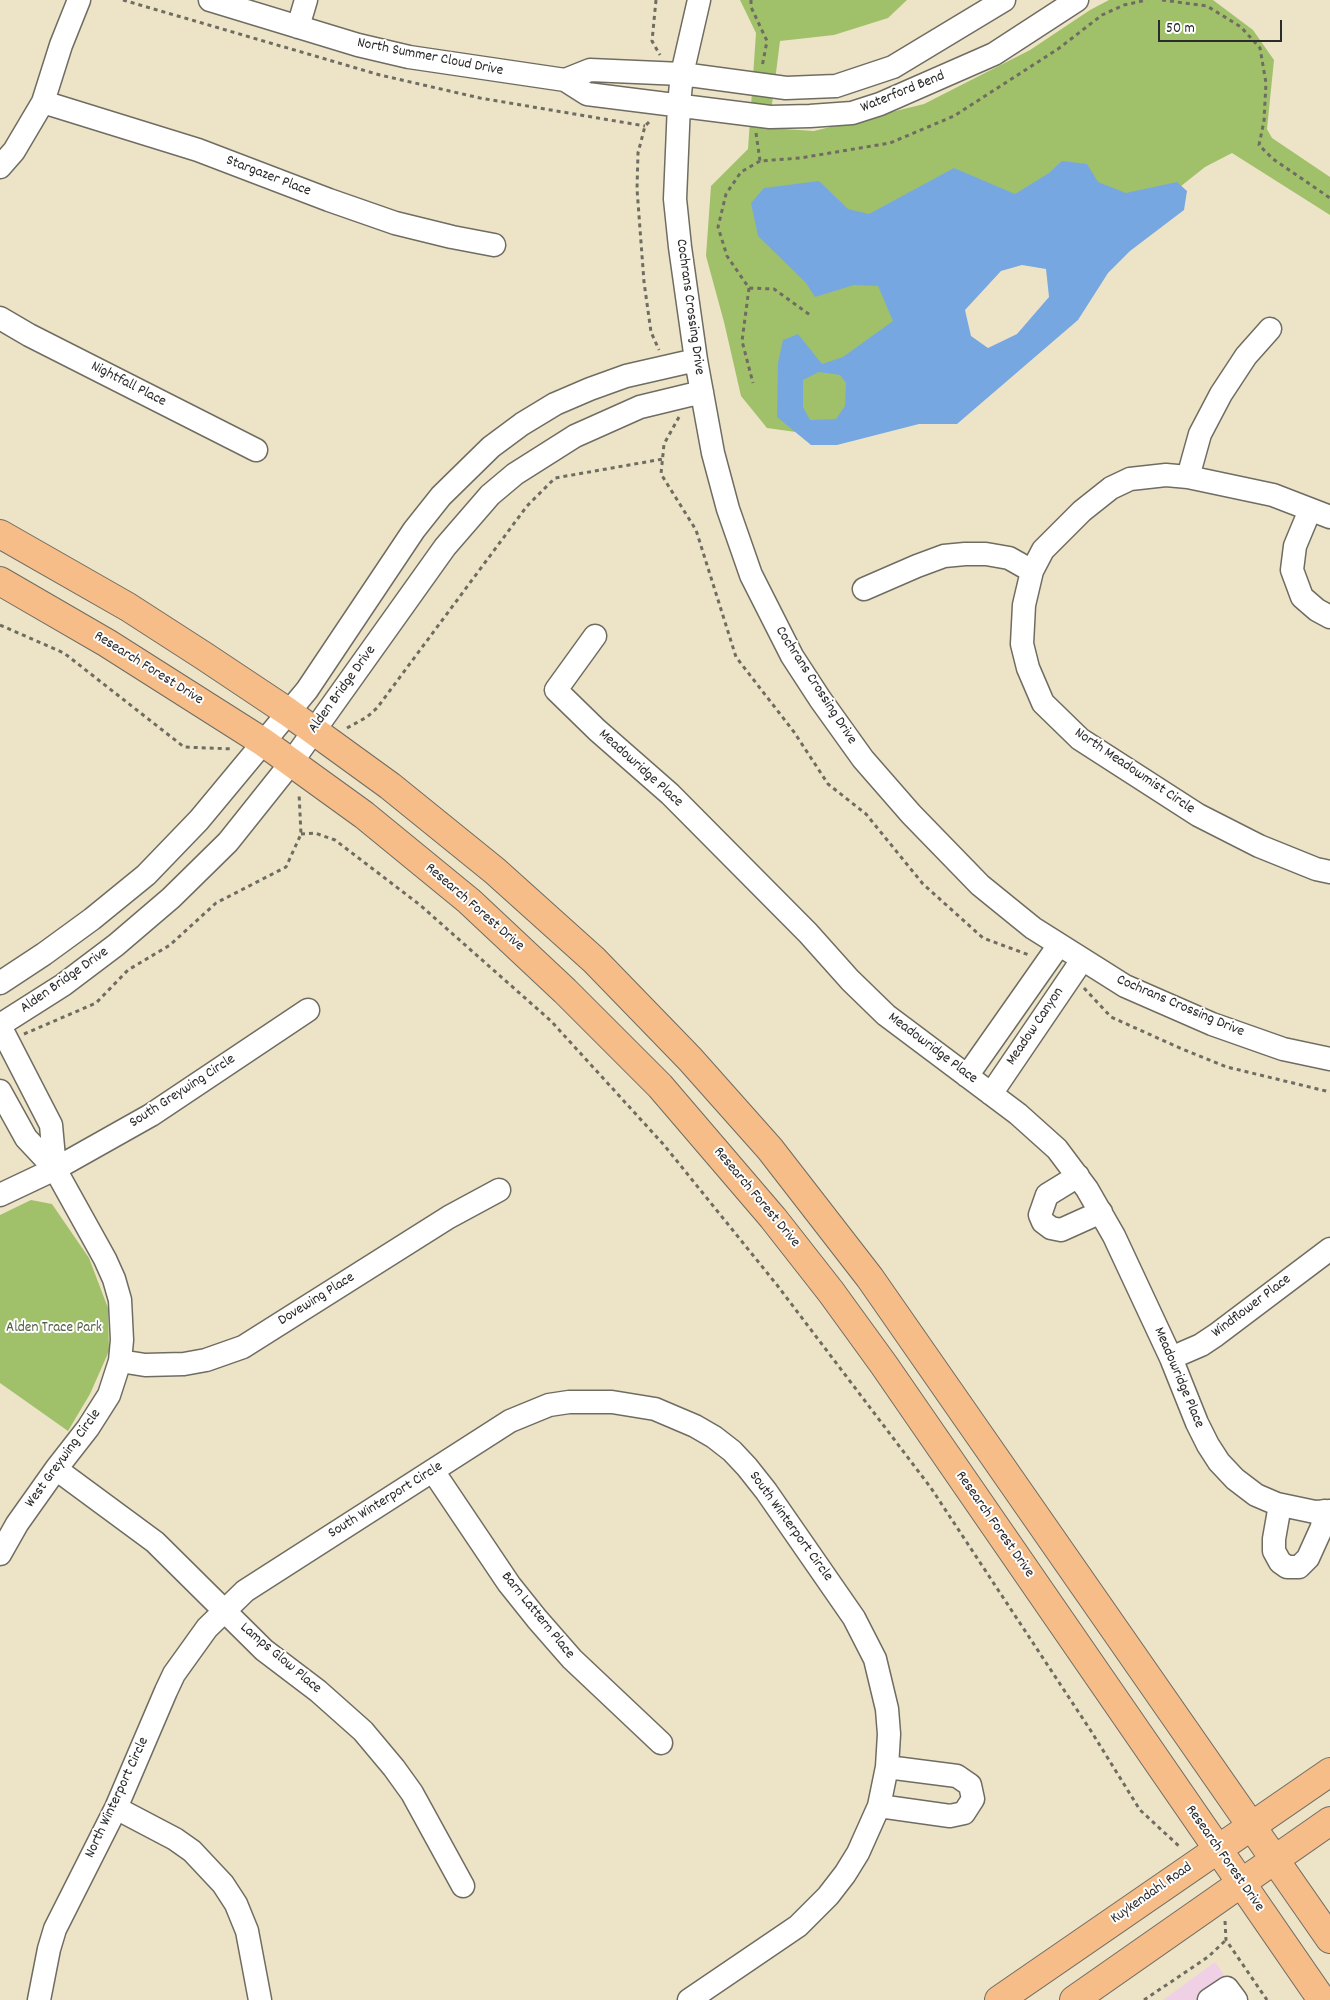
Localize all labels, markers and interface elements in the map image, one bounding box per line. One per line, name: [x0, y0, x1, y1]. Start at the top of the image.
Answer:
scale bar: [1160, 10, 1284, 42]
text: 50 m: [1166, 18, 1195, 40]
street label: North Summer Cloud Drive: [356, 35, 504, 81]
street label: Waterford Bend: [858, 68, 948, 118]
street label: Stargazer Place: [223, 153, 313, 201]
street label: Cochrans Crossing Drive: [671, 238, 707, 376]
street label: Nightfall Place: [87, 358, 169, 412]
street label: Cochrans Crossing Drive: [770, 624, 860, 748]
street label: Research Forest Drive: [90, 628, 206, 710]
street label: Alden Bridge Drive: [305, 643, 381, 737]
street label: North Meadowmist Circle: [1070, 725, 1198, 819]
street label: Meadowridge Place: [594, 726, 686, 812]
street label: Research Forest Drive: [421, 860, 527, 956]
street label: Alden Bridge Drive: [17, 944, 113, 1018]
street label: Cochrans Crossing Drive: [1113, 972, 1247, 1042]
street label: Meadow Canyon: [1003, 985, 1069, 1069]
street label: Meadowridge Place: [884, 1009, 980, 1089]
street label: South Greywing Circle: [127, 1051, 239, 1133]
street label: Research Forest Drive: [709, 1144, 803, 1252]
street label: Dovewing Place: [275, 1269, 359, 1331]
street label: Windflower Place: [1209, 1271, 1295, 1343]
park label: Alden Trace Park: [6, 1320, 102, 1338]
street label: Meadowridge Place: [1149, 1325, 1207, 1431]
street label: West Greywing Circle: [22, 1406, 106, 1512]
street label: South Winterport Circle: [325, 1458, 447, 1544]
street label: South Winterport Circle: [744, 1468, 836, 1586]
street label: Research Forest Drive: [951, 1468, 1037, 1582]
street label: Barn Lattern Place: [496, 1569, 578, 1663]
street label: Lamps Glow Place: [235, 1620, 325, 1698]
street label: North Winterport Circle: [82, 1735, 154, 1861]
street label: Research Forest Drive: [1181, 1802, 1267, 1916]
street label: Kuykendahl Road: [1108, 1859, 1196, 1929]

